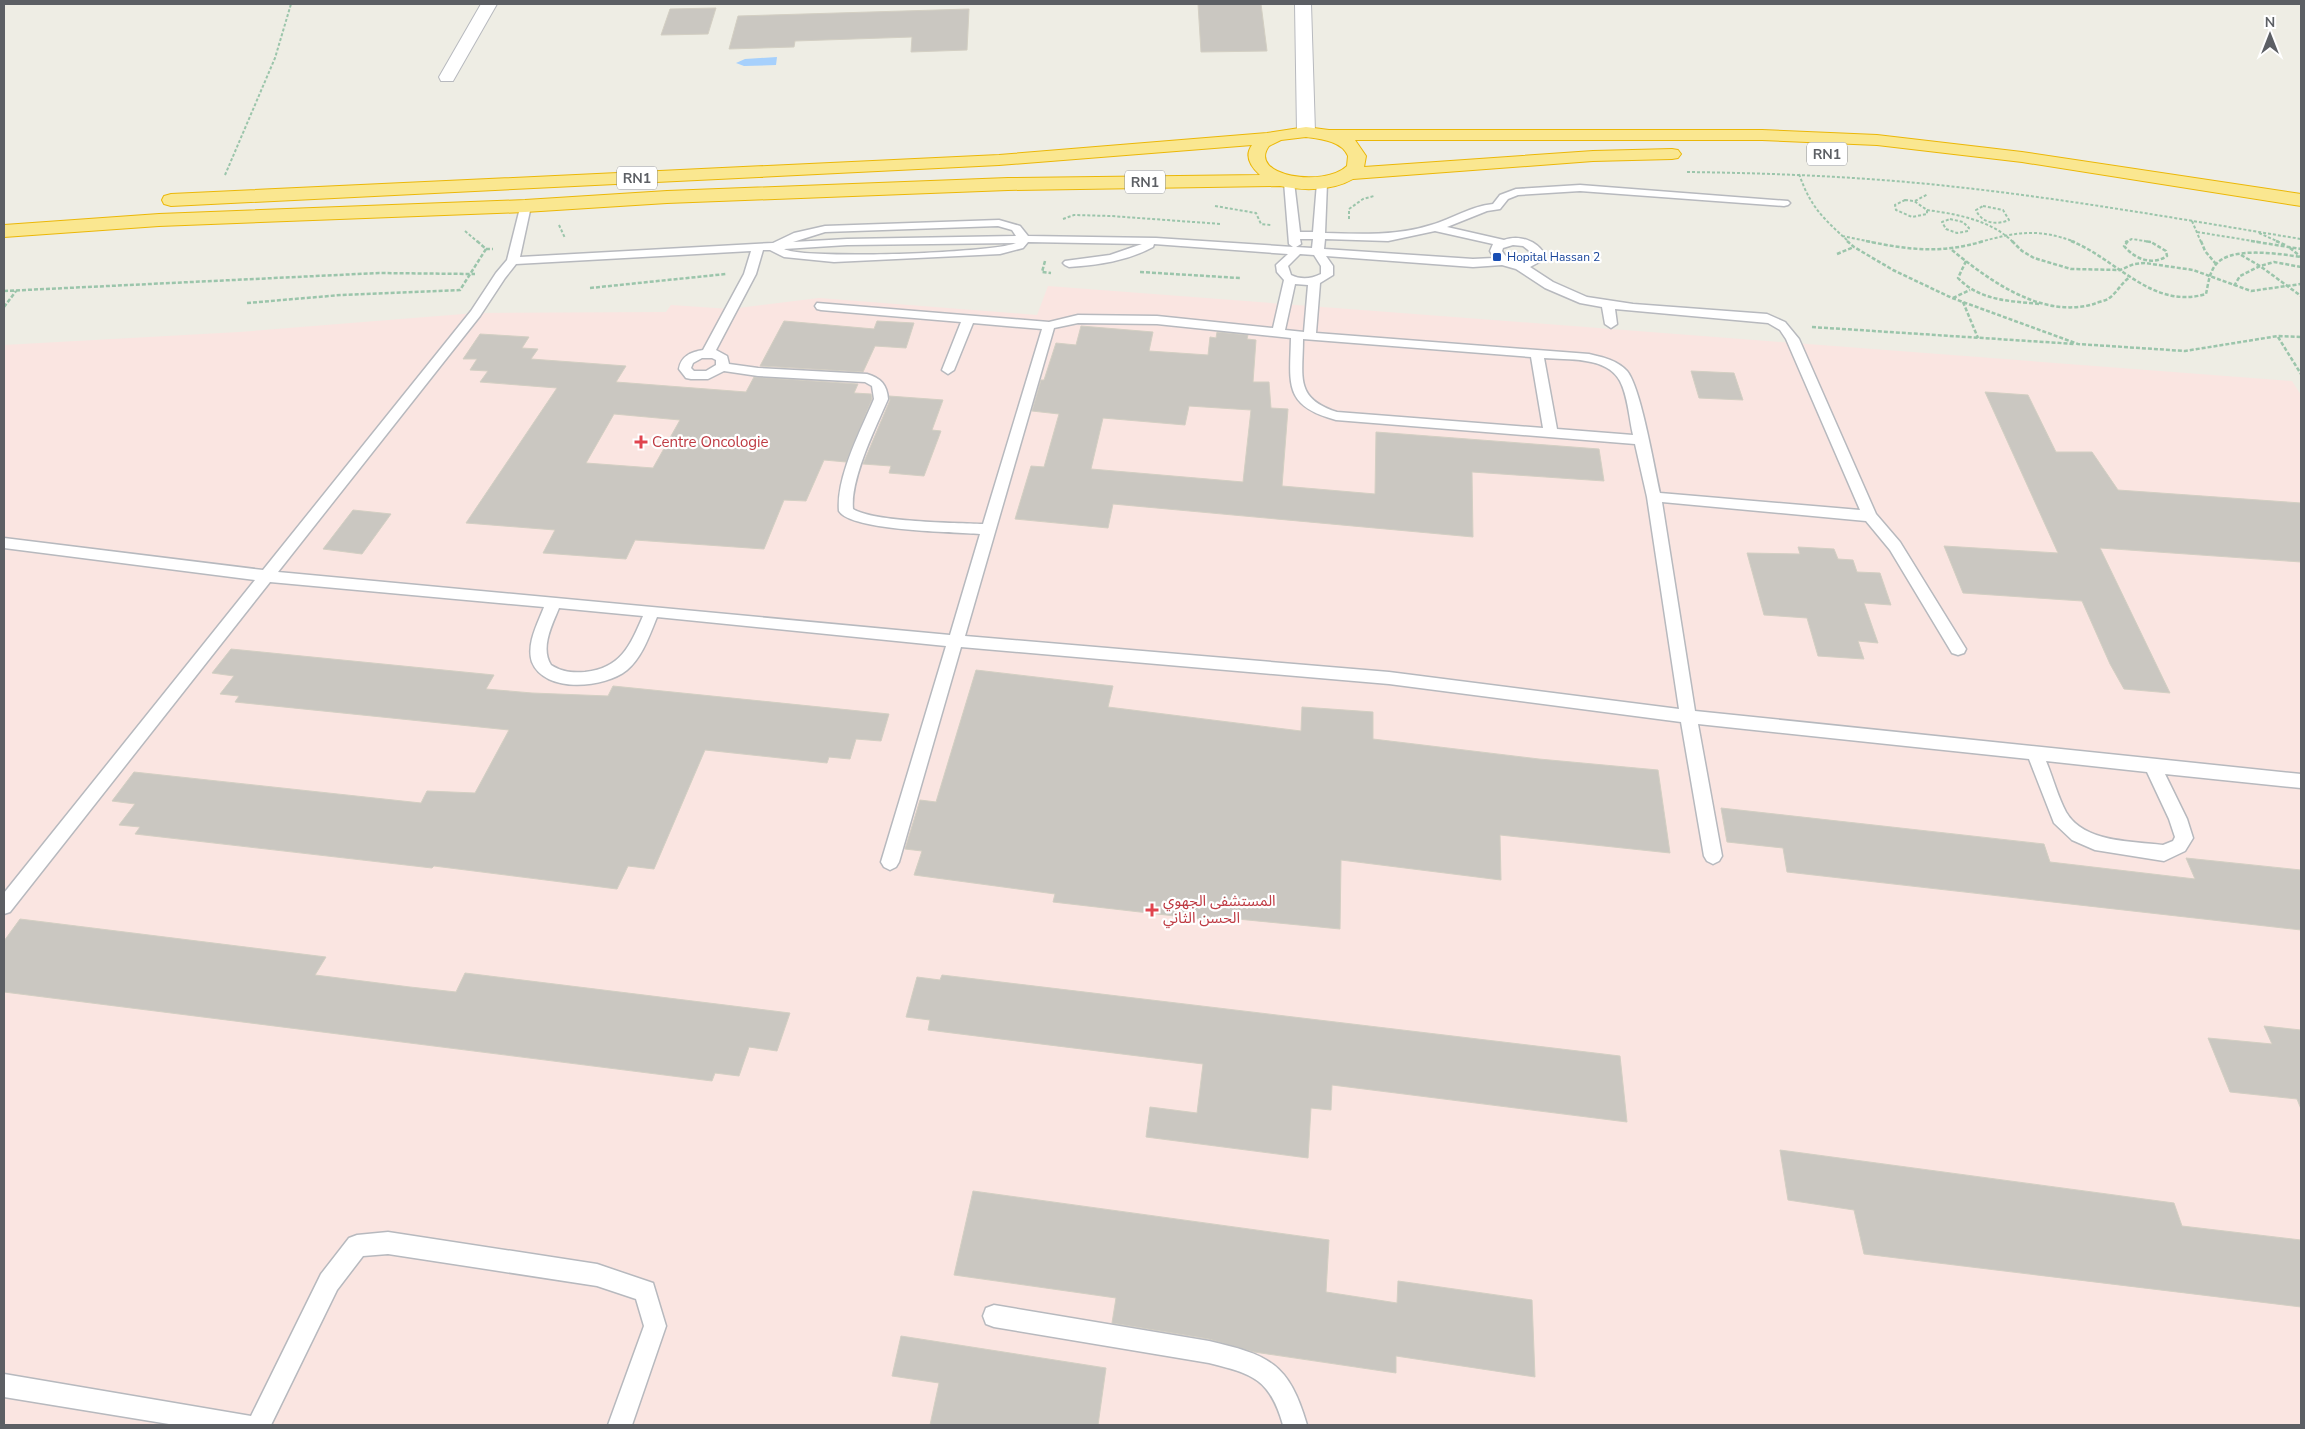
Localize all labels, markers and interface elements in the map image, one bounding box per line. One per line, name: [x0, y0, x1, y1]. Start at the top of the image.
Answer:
north arrow: [2245, 10, 2295, 60]
text: N: [2265, 13, 2275, 32]
road number: RN1: [1807, 142, 1847, 166]
road number: RN1: [617, 167, 657, 190]
road number: RN1: [1125, 170, 1165, 193]
place label: Hopital Hassan 2: [1507, 249, 1600, 265]
marker: Hopital Hassan 2: [1491, 251, 1503, 263]
place label: Centre Oncologie: [652, 432, 769, 452]
marker: Centre Oncologie: [634, 435, 648, 449]
place label: المستشفى الجهوي الحسن الثاني: [1163, 891, 1276, 929]
marker: المستشفى الجهوي الحسن الثاني: [1145, 903, 1159, 917]

